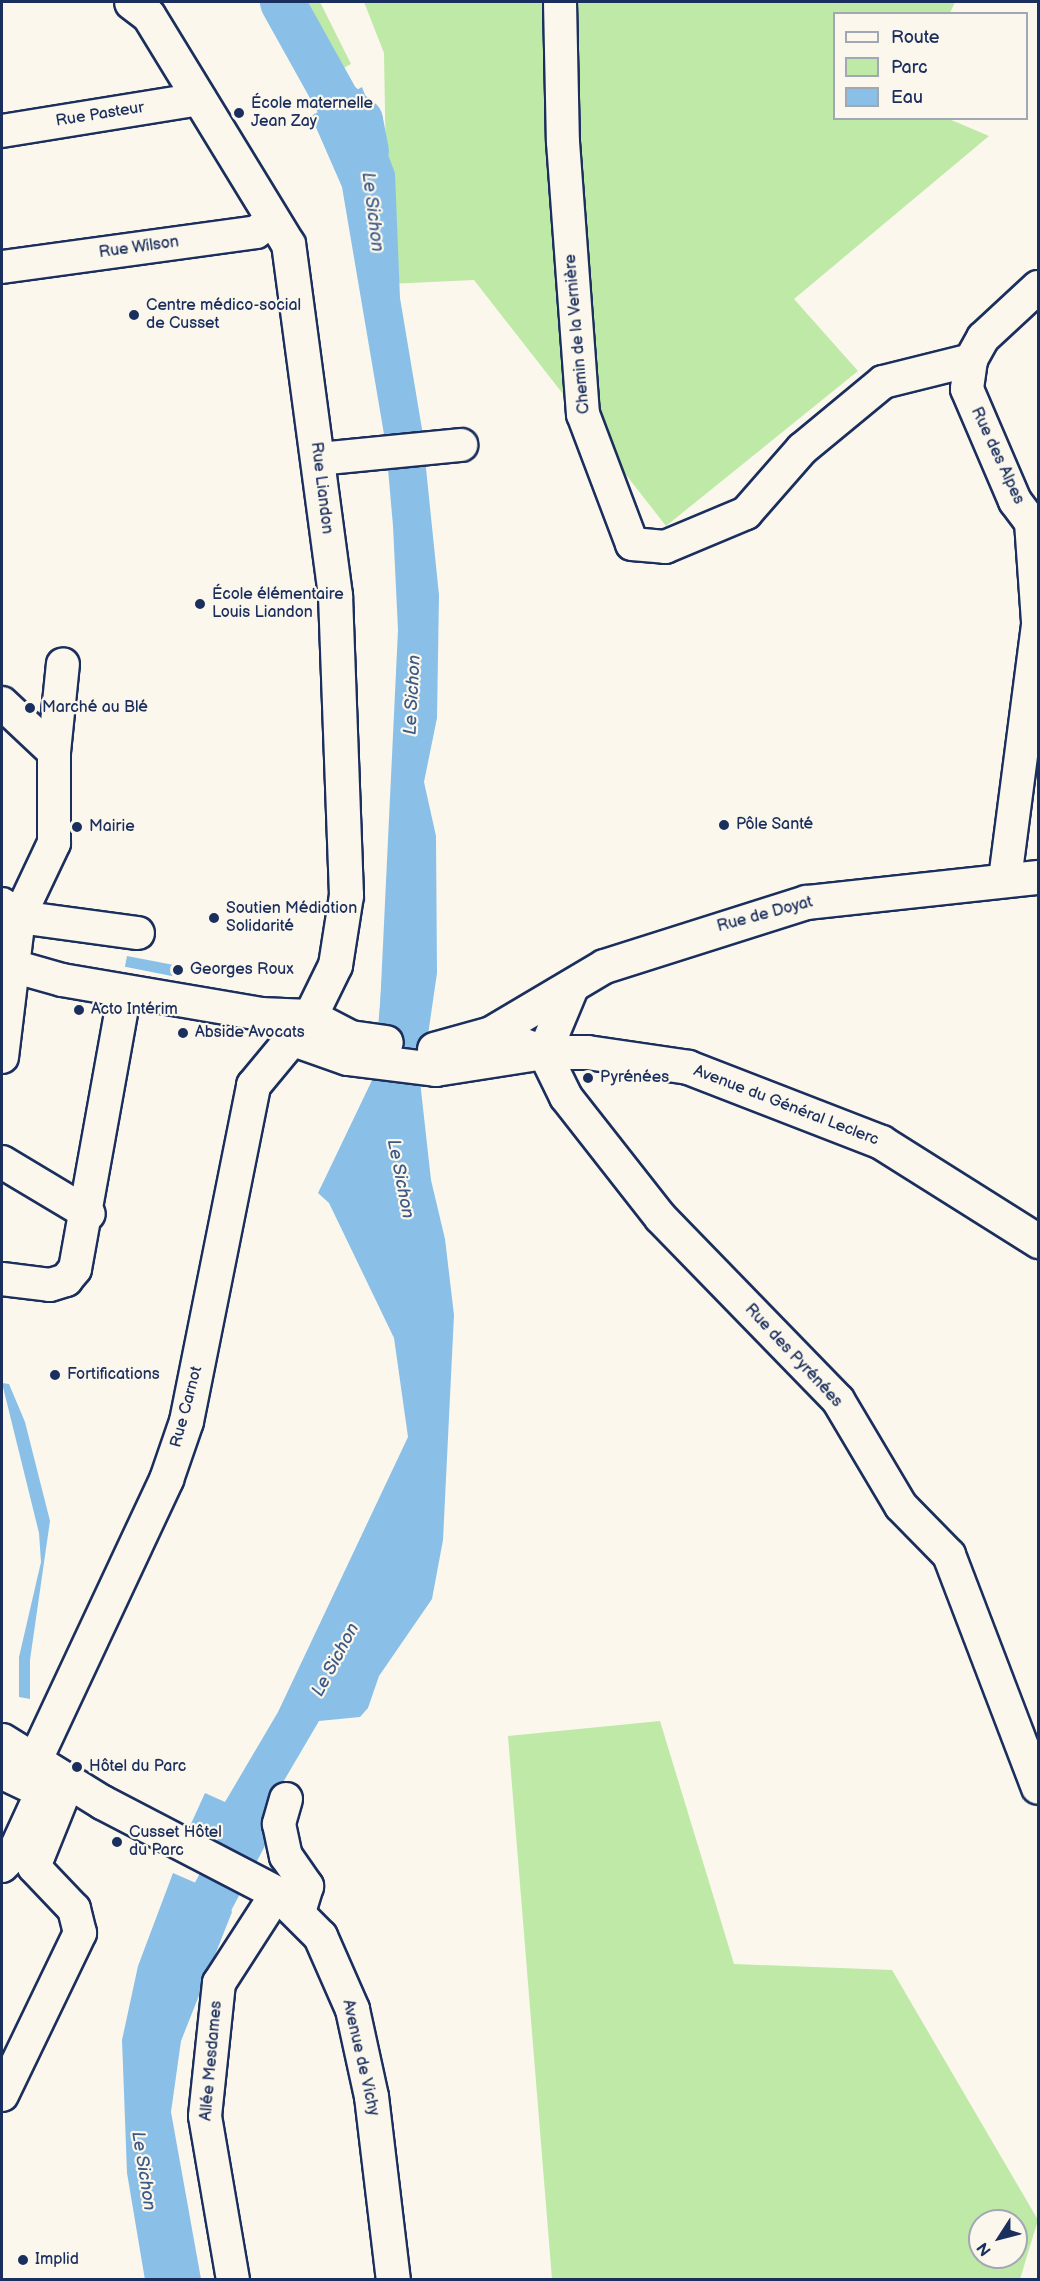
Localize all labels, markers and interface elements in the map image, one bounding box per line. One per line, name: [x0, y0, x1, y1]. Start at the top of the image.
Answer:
legend: [833, 12, 1028, 120]
text: Route: [891, 27, 940, 48]
text: Parc: [891, 57, 928, 78]
text: Eau: [891, 87, 923, 108]
place label: École maternelle Jean Zay: [251, 94, 373, 132]
street label: Rue Pasteur: [54, 99, 146, 131]
marker: École maternelle Jean Zay: [232, 106, 246, 120]
water label: Le Sichon: [356, 171, 388, 253]
street label: Rue Wilson: [97, 233, 181, 263]
street label: Chemin de la Vernière: [561, 253, 595, 415]
place label: Centre médico-social de Cusset: [146, 296, 301, 334]
marker: Centre médico-social de Cusset: [127, 308, 141, 322]
street label: Rue des Alpes: [966, 404, 1028, 508]
street label: Rue Liandon: [306, 441, 336, 535]
place label: École élémentaire Louis Liandon: [212, 585, 344, 623]
marker: École élémentaire Louis Liandon: [193, 597, 207, 611]
water label: Le Sichon: [400, 654, 426, 736]
place label: Marché au Blé: [42, 698, 148, 718]
marker: Marché au Blé: [23, 701, 37, 715]
place label: Pôle Santé: [736, 815, 814, 835]
place label: Mairie: [89, 817, 135, 837]
marker: Pôle Santé: [717, 818, 731, 832]
marker: Mairie: [70, 820, 84, 834]
street label: Rue de Doyat: [715, 893, 815, 937]
place label: Soutien Médiation Solidarité: [226, 899, 357, 937]
marker: Soutien Médiation Solidarité: [207, 911, 221, 925]
place label: Georges Roux: [190, 960, 294, 980]
marker: Georges Roux: [171, 963, 185, 977]
place label: Acto Intérim: [91, 1000, 178, 1020]
marker: Acto Intérim: [72, 1003, 86, 1017]
place label: Abside Avocats: [195, 1023, 305, 1043]
marker: Abside Avocats: [176, 1026, 190, 1040]
street label: Avenue du Général Leclerc: [691, 1062, 881, 1150]
place label: Pyrénées: [600, 1068, 669, 1088]
marker: Pyrénées: [581, 1071, 595, 1085]
water label: Le Sichon: [382, 1137, 418, 1221]
street label: Rue des Pyrénées: [740, 1300, 846, 1412]
street label: Rue Carnot: [167, 1364, 207, 1450]
place label: Fortifications: [67, 1365, 160, 1385]
marker: Fortifications: [48, 1368, 62, 1382]
water label: Le Sichon: [308, 1619, 364, 1701]
place label: Hôtel du Parc: [89, 1757, 186, 1777]
marker: Hôtel du Parc: [70, 1760, 84, 1774]
place label: Cusset Hôtel du Parc: [129, 1823, 222, 1861]
marker: Cusset Hôtel du Parc: [110, 1835, 124, 1849]
street label: Avenue de Vichy: [337, 1998, 383, 2118]
street label: Allée Mesdames: [197, 2000, 227, 2122]
water label: Le Sichon: [126, 2130, 160, 2212]
north arrow: [968, 2209, 1028, 2269]
text: N: [973, 2238, 996, 2259]
place label: Implid: [35, 2250, 79, 2270]
marker: Implid: [16, 2253, 30, 2267]

